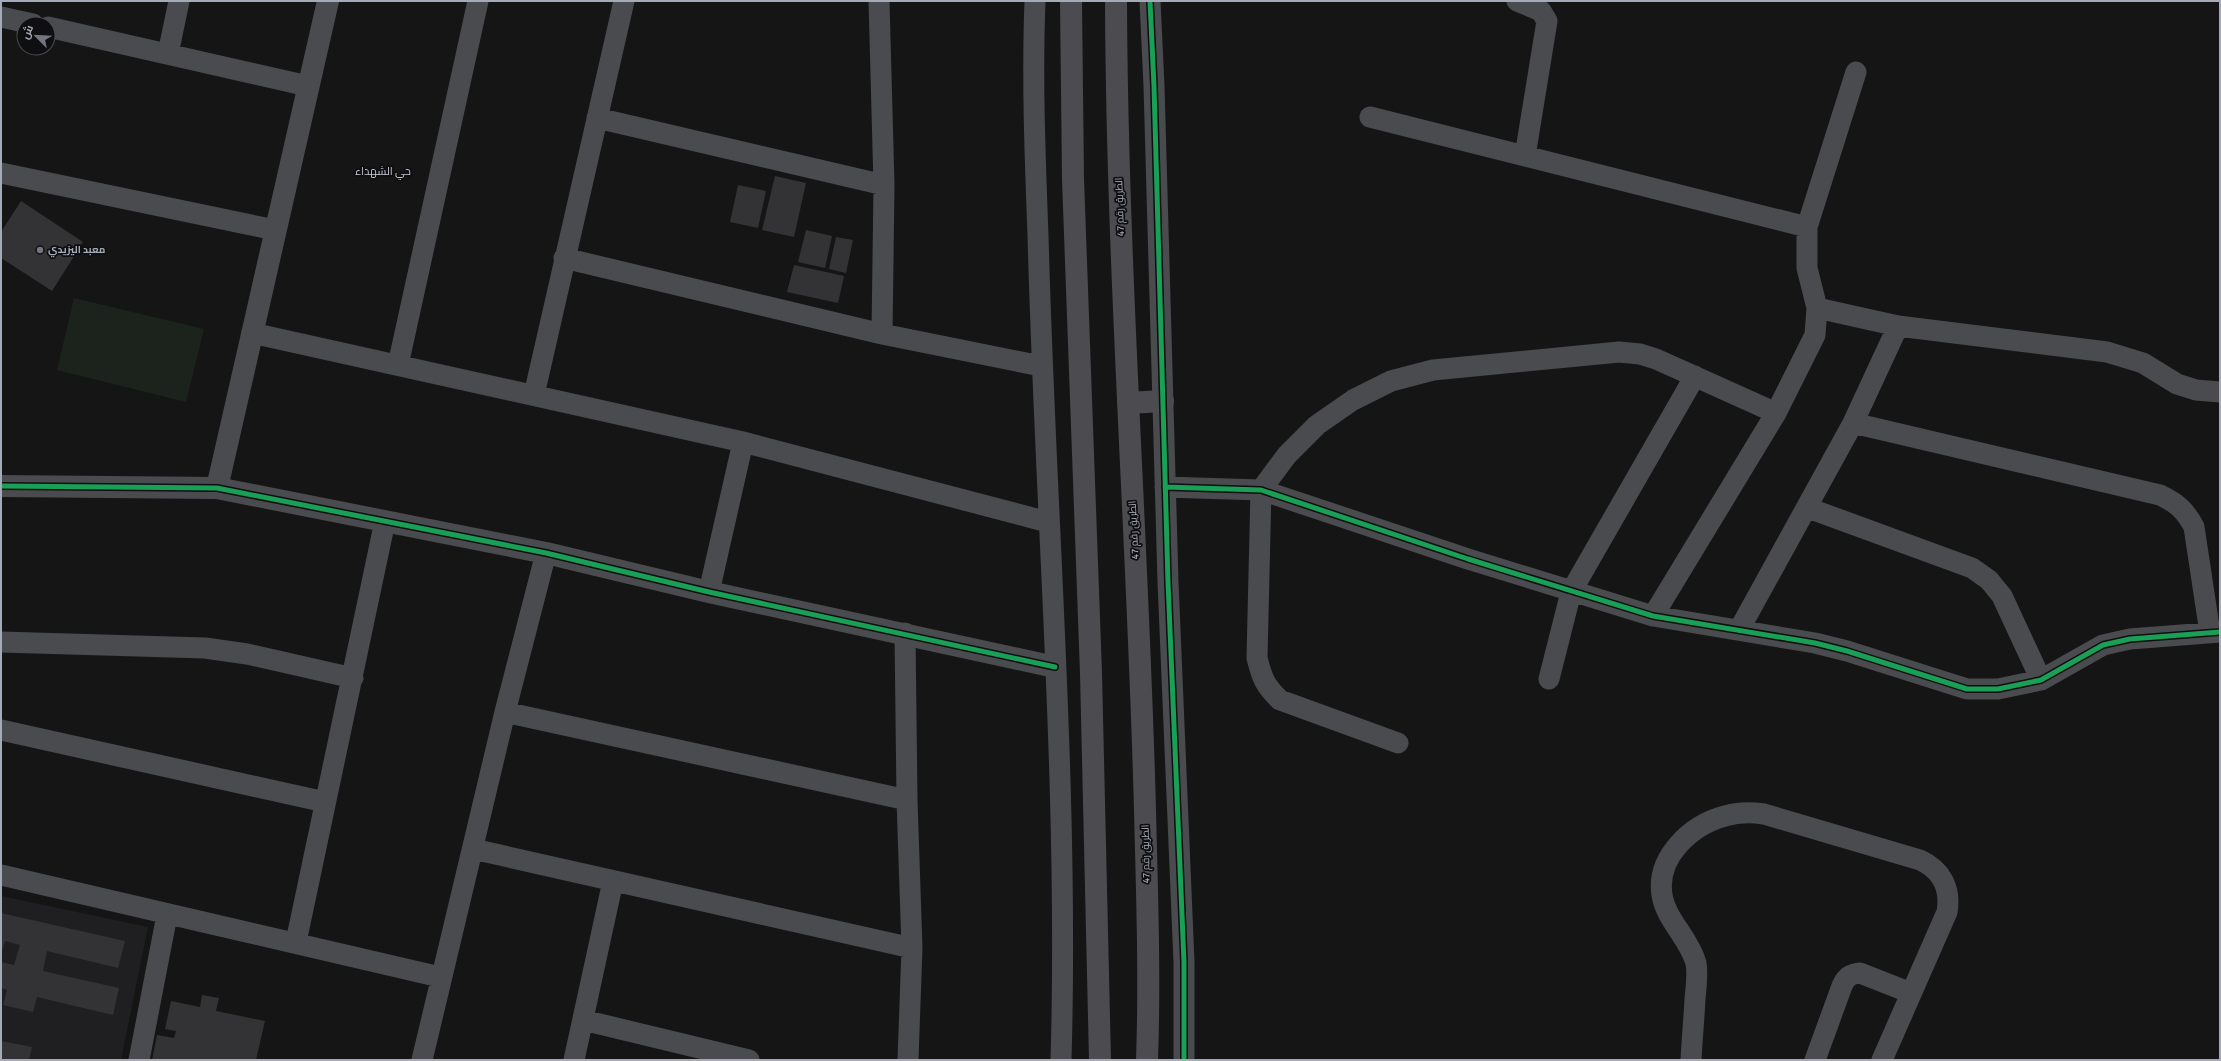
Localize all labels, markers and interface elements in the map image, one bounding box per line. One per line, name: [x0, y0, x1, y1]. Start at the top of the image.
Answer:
north arrow: [16, 16, 56, 56]
text: ش: [19, 23, 36, 41]
district label: حي الشهداء: [355, 165, 411, 180]
street label: الطريق رقم 47: [1113, 177, 1128, 237]
place label: معبد اليزيدي: [48, 244, 105, 258]
marker: معبد اليزيدي: [35, 245, 45, 255]
street label: الطريق رقم 47: [1126, 500, 1143, 560]
street label: الطريق رقم 47: [1139, 824, 1154, 884]

